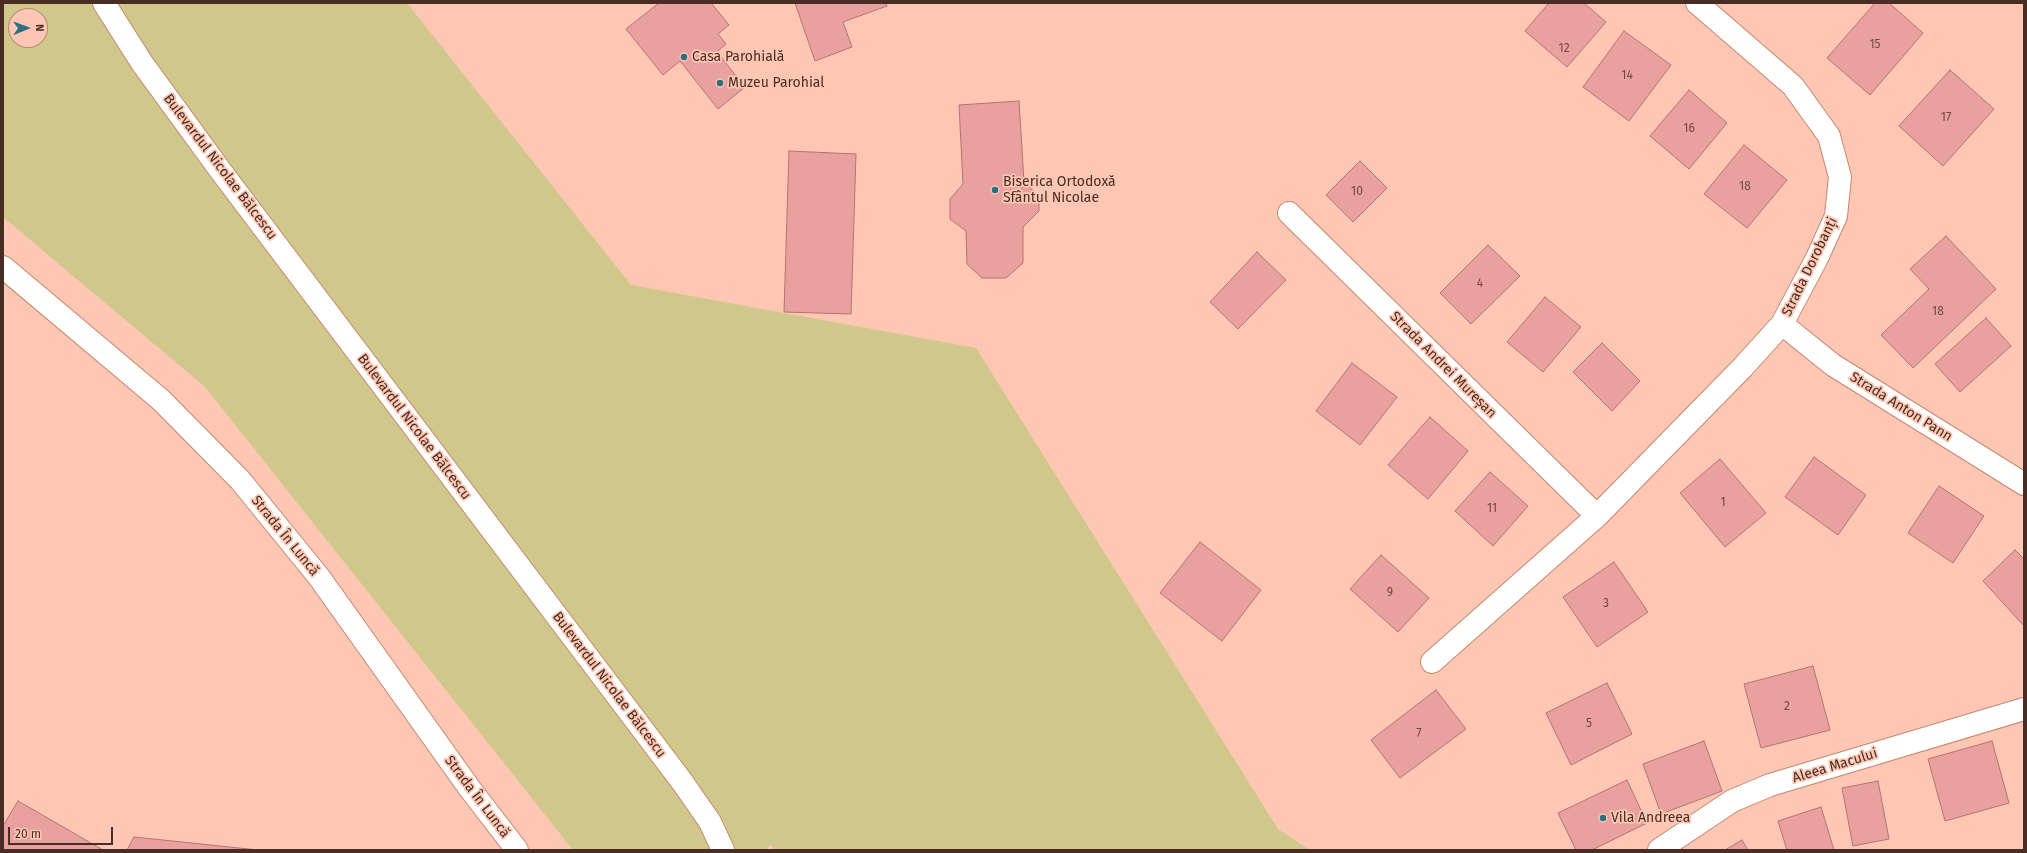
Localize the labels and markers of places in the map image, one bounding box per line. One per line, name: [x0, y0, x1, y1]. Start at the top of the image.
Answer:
place label: Casa Parohială: [692, 49, 784, 65]
marker: Casa Parohială: [679, 52, 689, 62]
place label: Muzeu Parohial: [728, 75, 824, 91]
marker: Muzeu Parohial: [715, 78, 725, 88]
place label: Biserica Ortodoxă Sfântul Nicolae: [1003, 174, 1116, 206]
marker: Biserica Ortodoxă Sfântul Nicolae: [990, 185, 1000, 195]
place label: Vila Andreea: [1611, 810, 1690, 826]
marker: Vila Andreea: [1598, 813, 1608, 823]

